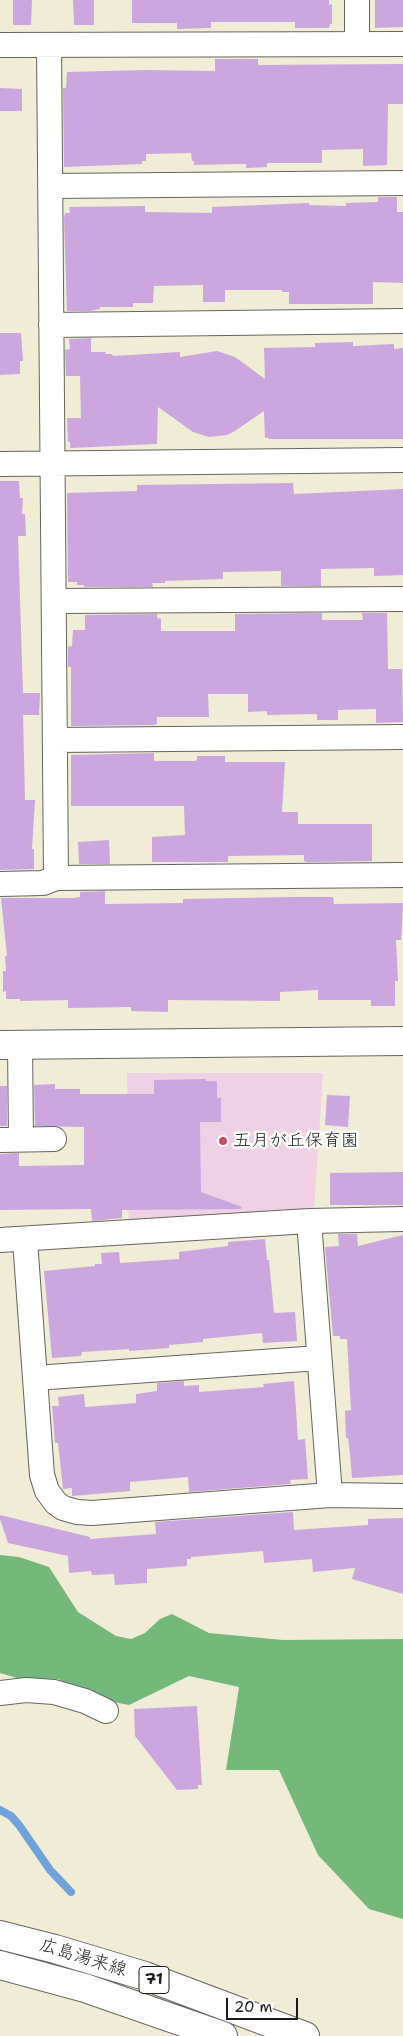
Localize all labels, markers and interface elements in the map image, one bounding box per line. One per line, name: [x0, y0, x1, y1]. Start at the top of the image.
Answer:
place label: 五月が丘保育園: [233, 1130, 359, 1152]
marker: 五月が丘保育園: [217, 1135, 229, 1147]
street label: 広島湯来線: [37, 1935, 129, 1981]
road number: 71: [139, 1966, 169, 1994]
scale bar: [228, 1988, 300, 2020]
text: 20 m: [234, 1997, 273, 2017]

